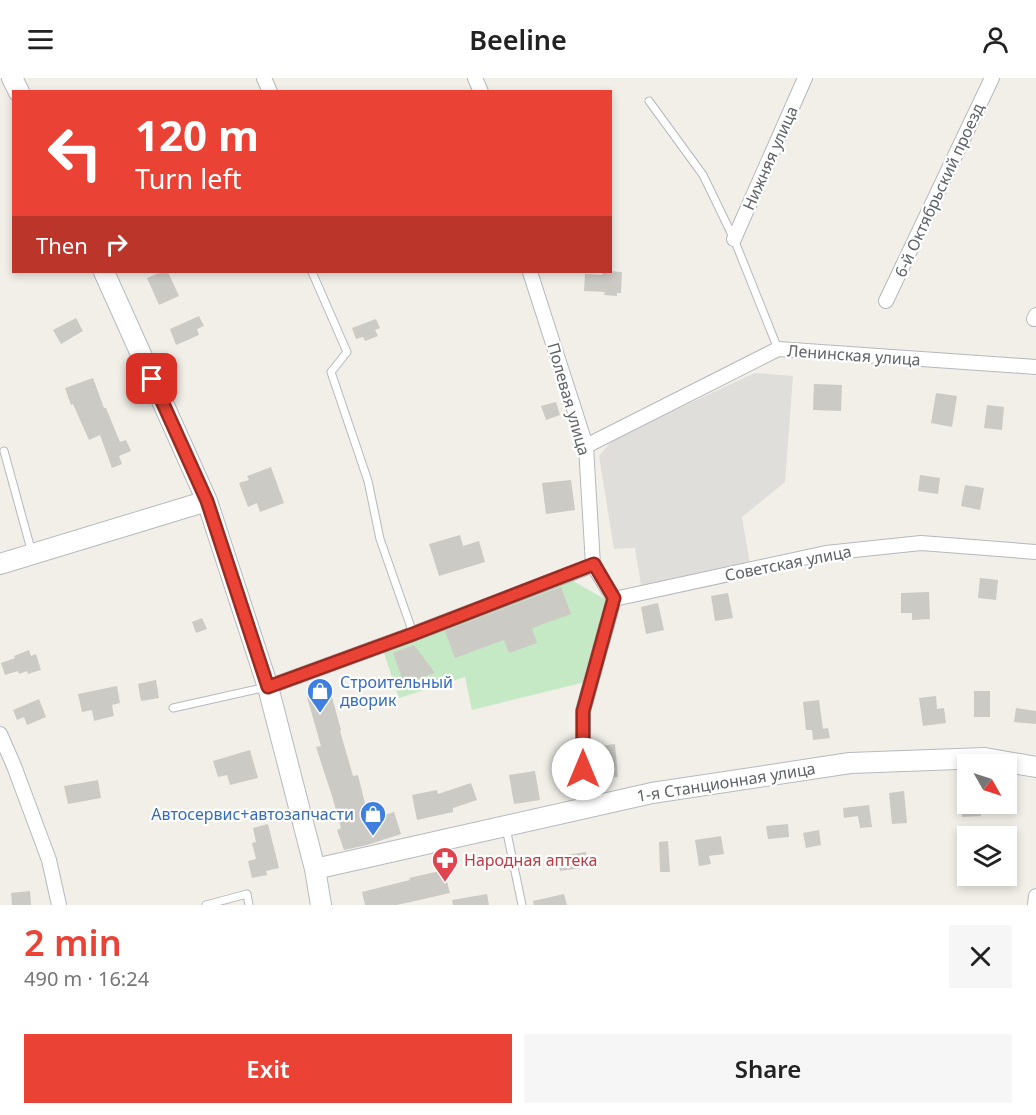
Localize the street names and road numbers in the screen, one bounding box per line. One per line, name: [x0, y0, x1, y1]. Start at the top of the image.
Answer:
street label: 6-й Октябрьский проезд: [889, 99, 989, 280]
street label: Нижняя улица: [737, 102, 803, 214]
street label: Ленинская улица: [787, 339, 921, 371]
street label: Полевая улица: [542, 340, 596, 458]
street label: Советская улица: [723, 540, 853, 586]
street label: 1-я Станционная улица: [635, 757, 817, 807]

